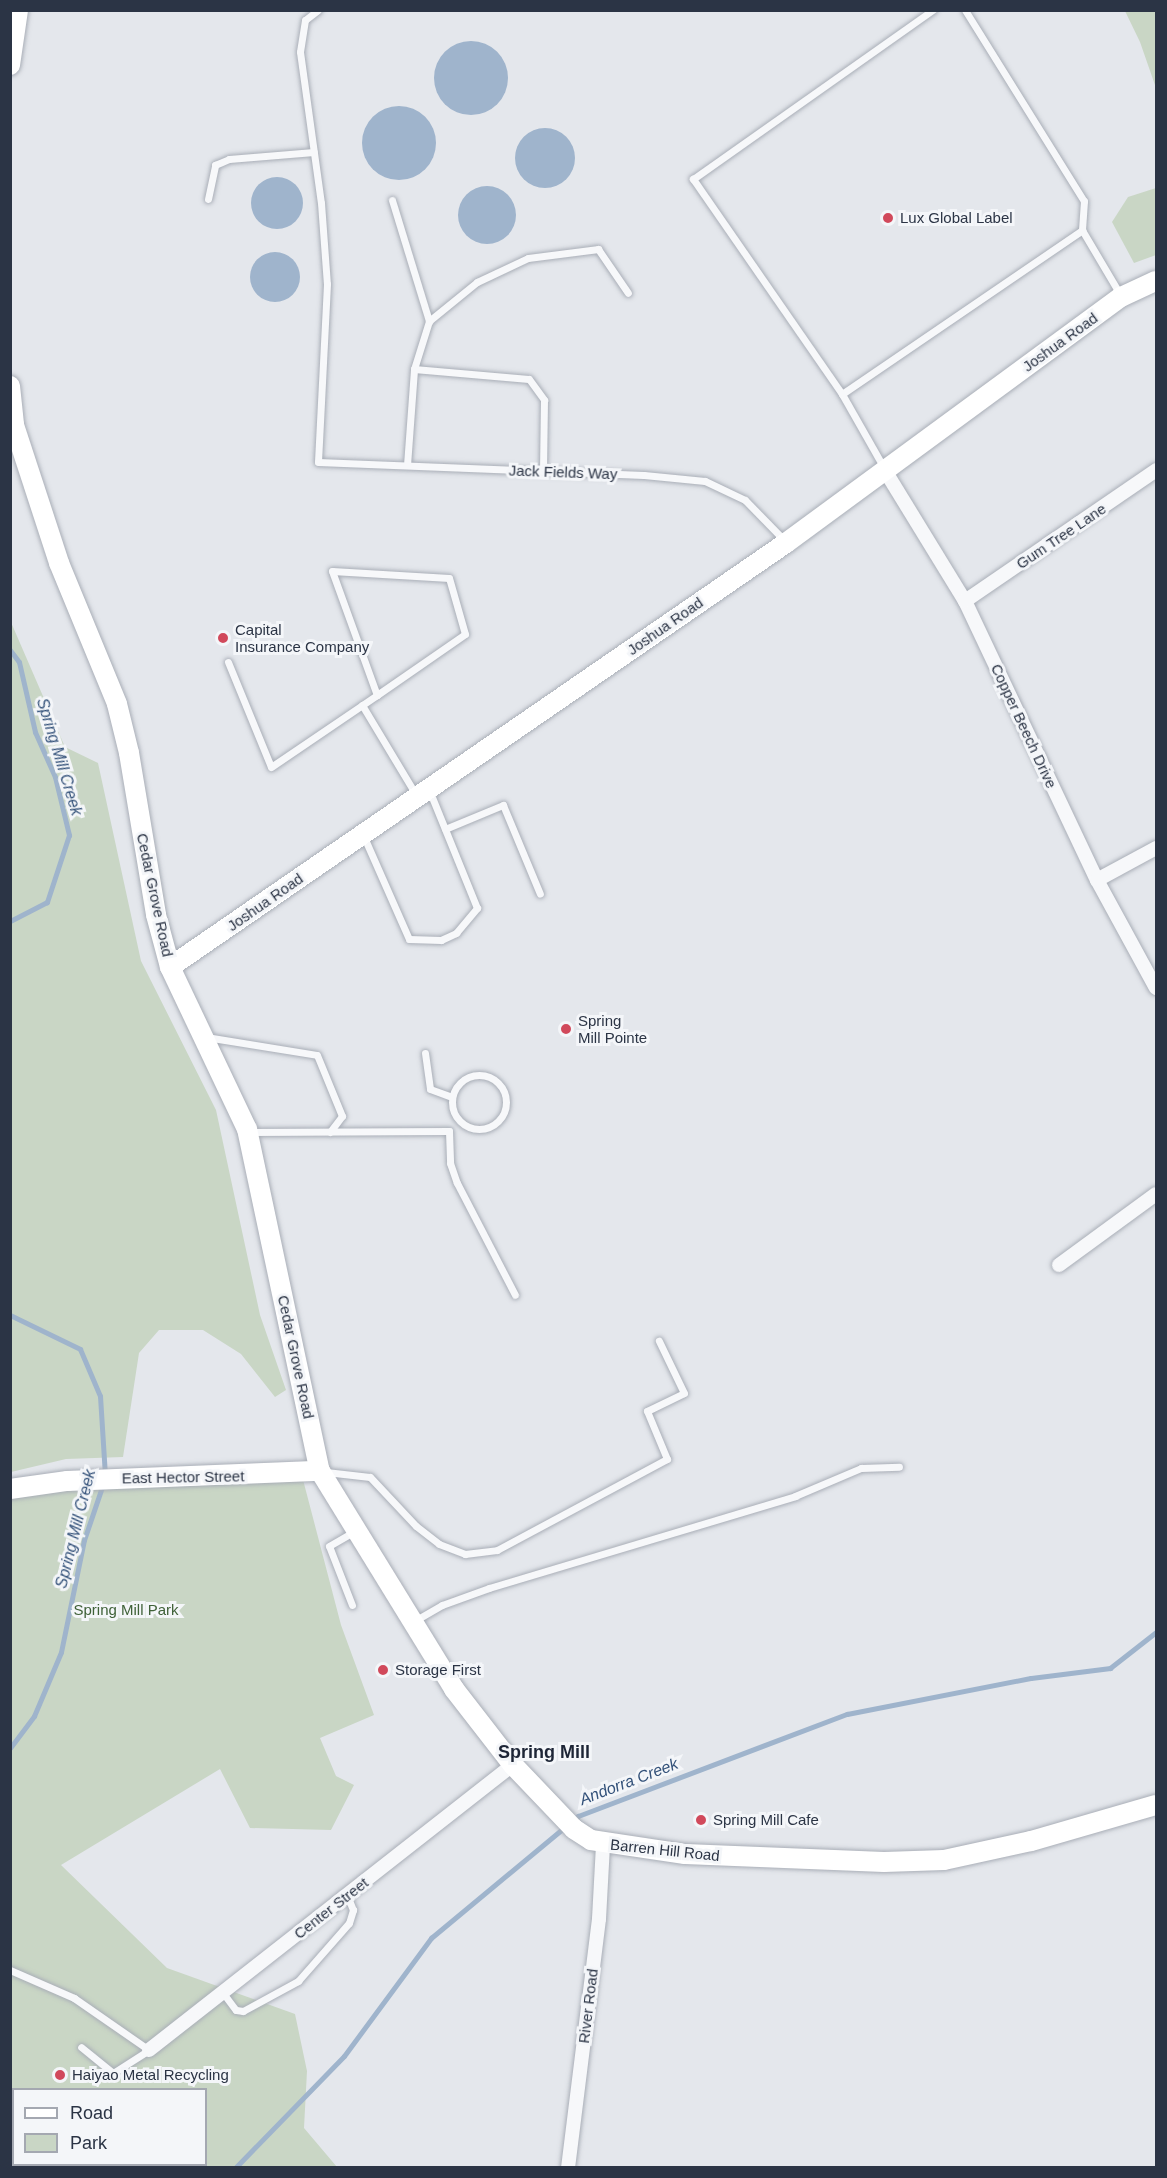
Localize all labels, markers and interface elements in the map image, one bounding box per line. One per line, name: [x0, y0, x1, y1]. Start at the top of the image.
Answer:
place label: Lux Global Label: [900, 209, 1013, 227]
marker: Lux Global Label: [881, 211, 895, 225]
street label: Joshua Road: [1019, 309, 1101, 375]
street label: Jack Fields Way: [508, 461, 618, 483]
street label: Gum Tree Lane: [1013, 499, 1109, 573]
street label: Joshua Road: [624, 593, 706, 659]
place label: Capital Insurance Company: [235, 620, 369, 655]
marker: Capital Insurance Company: [216, 631, 230, 645]
street label: Copper Beech Drive: [987, 661, 1061, 791]
water label: Spring Mill Creek: [32, 696, 86, 818]
street label: Cedar Grove Road: [133, 832, 177, 958]
street label: Joshua Road: [224, 869, 306, 935]
place label: Spring Mill Pointe: [578, 1011, 647, 1046]
marker: Spring Mill Pointe: [559, 1022, 573, 1036]
street label: Cedar Grove Road: [274, 1294, 318, 1420]
street label: East Hector Street: [122, 1467, 244, 1487]
water label: Spring Mill Creek: [52, 1468, 100, 1590]
park label: Spring Mill Park: [73, 1601, 179, 1619]
place label: Storage First: [395, 1661, 481, 1679]
marker: Storage First: [376, 1663, 390, 1677]
district label: Spring Mill: [498, 1741, 590, 1763]
water label: Andorra Creek: [577, 1754, 681, 1810]
place label: Spring Mill Cafe: [713, 1811, 819, 1829]
marker: Spring Mill Cafe: [694, 1813, 708, 1827]
street label: Barren Hill Road: [609, 1835, 721, 1865]
street label: Center Street: [290, 1873, 372, 1943]
street label: River Road: [574, 1968, 602, 2044]
place label: Haiyao Metal Recycling: [72, 2066, 229, 2084]
marker: Haiyao Metal Recycling: [53, 2068, 67, 2082]
legend: [12, 2088, 207, 2166]
text: Road: [70, 2103, 113, 2123]
text: Park: [70, 2133, 107, 2153]

